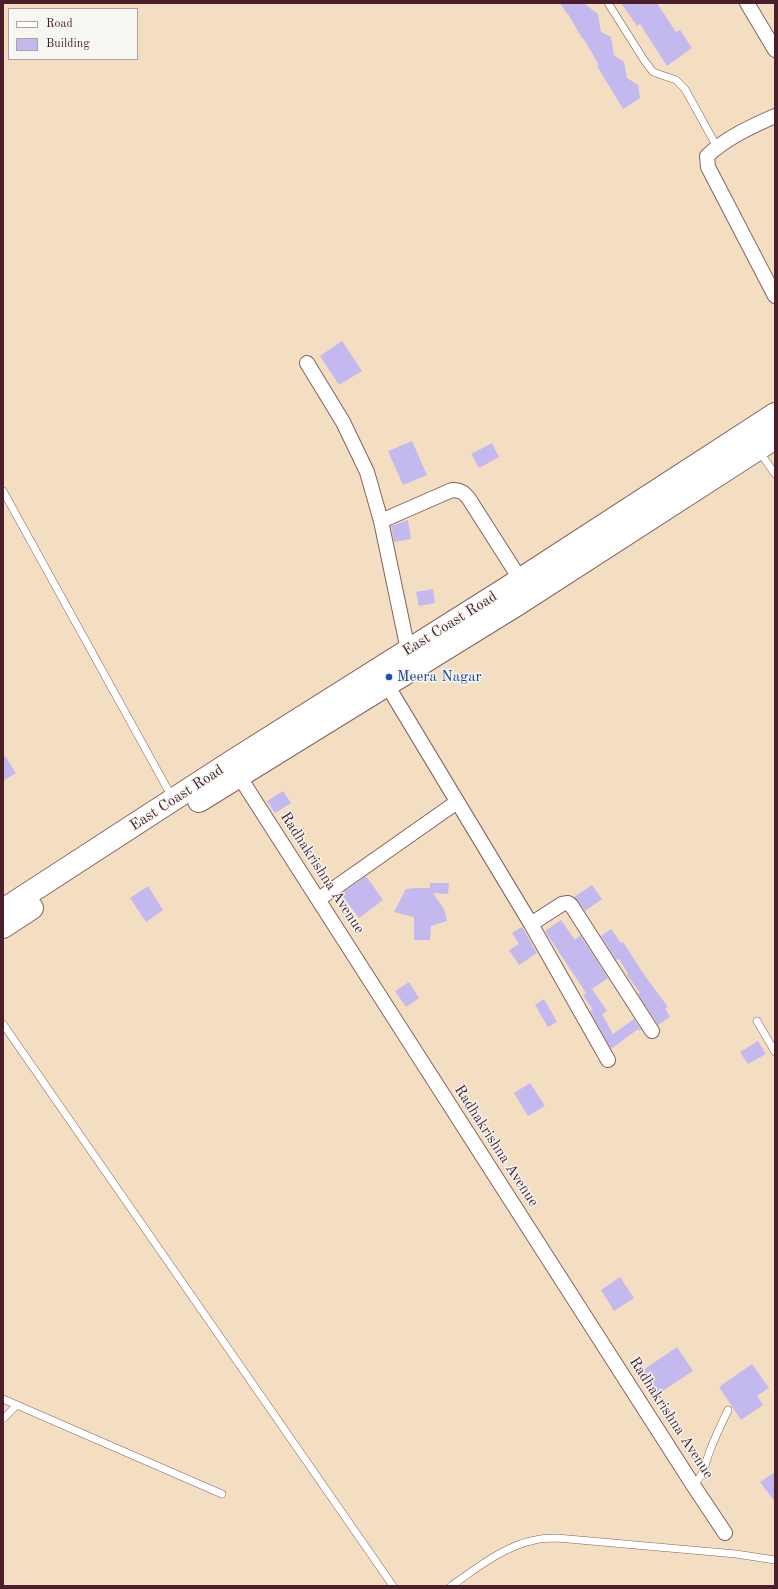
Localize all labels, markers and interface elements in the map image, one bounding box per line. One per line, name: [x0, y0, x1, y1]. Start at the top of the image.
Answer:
legend: [8, 8, 138, 60]
text: Road: [46, 18, 73, 30]
text: Building: [46, 38, 90, 50]
street label: East Coast Road: [399, 588, 501, 660]
place label: Meera Nagar: [397, 668, 482, 686]
marker: Meera Nagar: [384, 672, 394, 682]
street label: East Coast Road: [127, 761, 227, 835]
street label: Radhakrishna Avenue: [276, 809, 368, 937]
street label: Radhakrishna Avenue: [450, 1082, 542, 1210]
street label: Radhakrishna Avenue: [625, 1354, 717, 1482]

